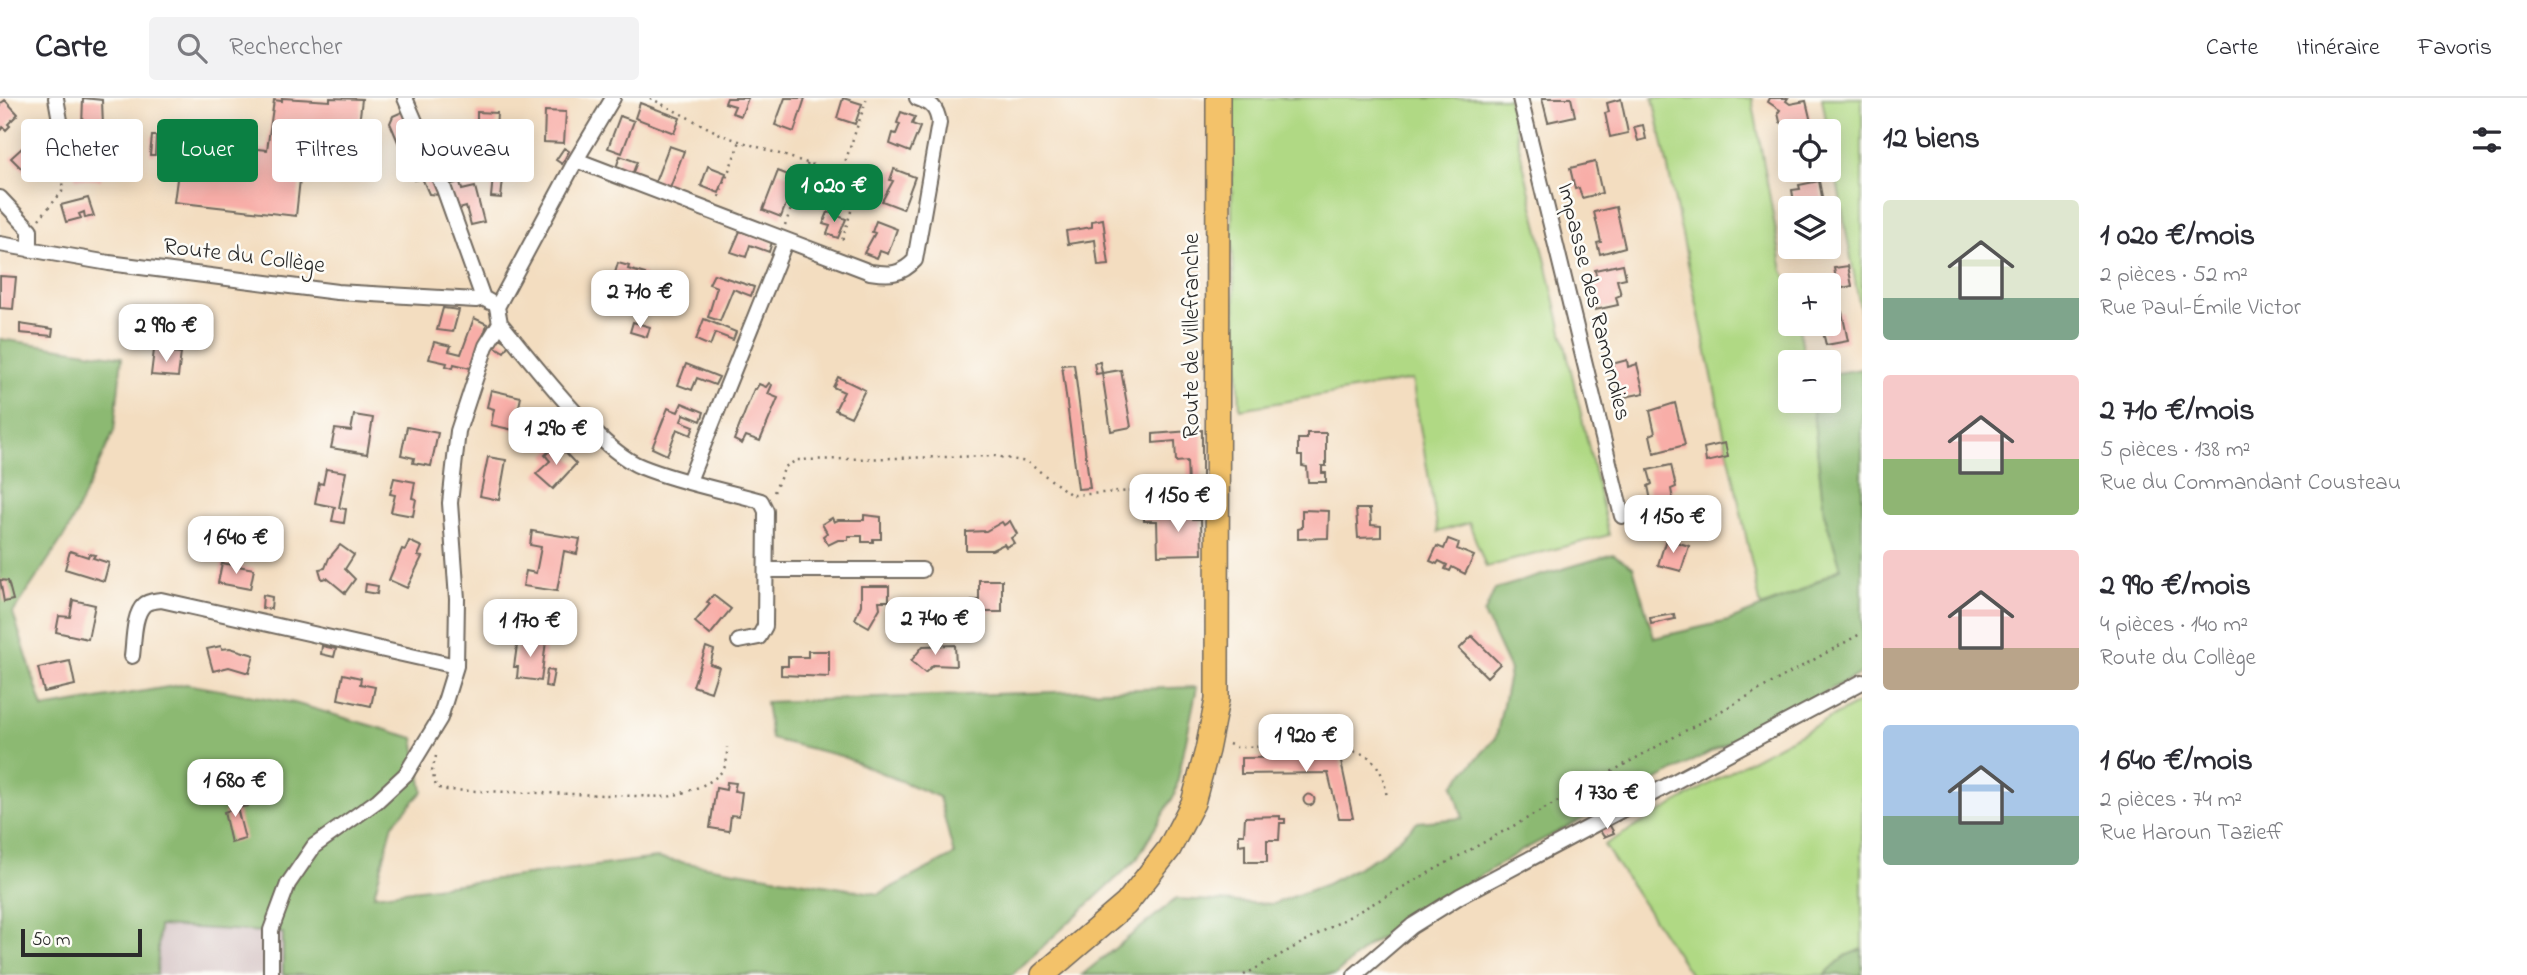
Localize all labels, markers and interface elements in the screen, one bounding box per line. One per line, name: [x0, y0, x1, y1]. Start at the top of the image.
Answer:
search box: [149, 17, 639, 80]
text: Carte: [35, 24, 107, 72]
icon: search: [173, 29, 211, 67]
text: Rechercher: [229, 29, 342, 67]
text: Carte: [2206, 31, 2258, 66]
text: Itinéraire: [2296, 31, 2380, 66]
text: Favoris: [2418, 31, 2492, 66]
text: 12 biens: [1883, 118, 1980, 162]
chip: Acheter: [21, 119, 143, 182]
chip: Louer: [157, 119, 258, 182]
chip: Filtres: [272, 119, 382, 182]
chip: Nouveau: [396, 119, 534, 182]
map controls: [1778, 119, 1841, 413]
button: locate: [1778, 119, 1841, 182]
icon: filters: [2468, 121, 2506, 159]
pin: 1 020 €: [769, 164, 899, 224]
text: 1 020 €: [801, 170, 867, 203]
street label: Impasse des Ramondies: [1547, 179, 1639, 425]
button: layers: [1778, 196, 1841, 259]
text: 1 020 €/mois: [2100, 215, 2255, 259]
icon: home: [1939, 228, 2023, 312]
street label: Route du Collège: [161, 230, 327, 284]
street label: Route de Villefranche: [1175, 233, 1210, 439]
text: 2 pièces · 52 m²: [2100, 259, 2248, 292]
pin: 2 710 €: [575, 271, 705, 330]
button: +: [1778, 273, 1841, 336]
text: 2 710 €: [607, 276, 673, 309]
text: Rue Paul-Émile Victor: [2100, 292, 2301, 325]
pin: 2 990 €: [101, 304, 231, 364]
text: 2 990 €: [135, 310, 197, 343]
button: −: [1778, 350, 1841, 413]
text: 2 710 €/mois: [2100, 390, 2255, 434]
icon: home: [1939, 403, 2023, 487]
pin: 1 290 €: [491, 408, 621, 467]
text: 1 290 €: [524, 413, 588, 446]
text: 5 pièces · 138 m²: [2100, 434, 2250, 467]
text: Rue du Commandant Cousteau: [2100, 467, 2401, 500]
pin: 1 150 €: [1113, 474, 1243, 534]
text: 1 150 €: [1145, 480, 1211, 513]
pin: 1 150 €: [1608, 496, 1738, 555]
text: 1 150 €: [1640, 501, 1706, 534]
pin: 1 640 €: [171, 517, 301, 576]
text: 1 640 €: [204, 522, 268, 555]
text: 2 990 €/mois: [2100, 565, 2251, 609]
icon: home: [1939, 578, 2023, 662]
pin: 2 740 €: [870, 598, 1000, 657]
pin: 1 170 €: [465, 600, 595, 659]
text: 2 740 €: [901, 603, 969, 636]
text: 1 170 €: [499, 605, 561, 638]
text: 4 pièces · 140 m²: [2100, 609, 2248, 642]
text: Route du Collège: [2100, 642, 2256, 675]
pin: 1 920 €: [1241, 714, 1371, 774]
text: 1 920 €: [1274, 720, 1338, 753]
text: 1 640 €/mois: [2100, 740, 2253, 784]
icon: home: [1939, 753, 2023, 837]
pin: 1 680 €: [170, 760, 300, 819]
text: 1 680 €: [203, 765, 267, 798]
pin: 1 730 €: [1542, 772, 1672, 831]
text: 1 730 €: [1575, 777, 1639, 810]
text: 2 pièces · 74 m²: [2100, 784, 2242, 817]
text: Rue Haroun Tazieff: [2100, 817, 2283, 850]
scale bar: [21, 926, 142, 958]
text: 50 m: [32, 927, 71, 954]

